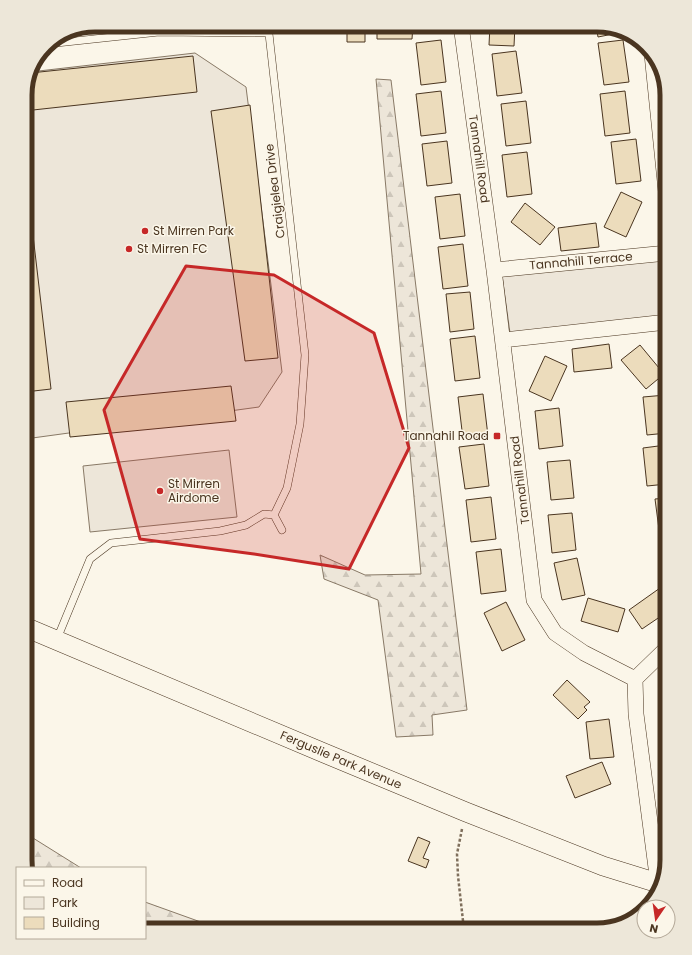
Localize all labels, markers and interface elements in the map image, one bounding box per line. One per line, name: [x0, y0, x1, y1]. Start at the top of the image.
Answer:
street label: Tannahill Road: [465, 114, 494, 204]
street label: Craigielea Drive: [260, 143, 289, 239]
place label: St Mirren Park: [153, 222, 235, 239]
marker: St Mirren Park: [140, 226, 150, 236]
place label: St Mirren FC: [137, 240, 208, 257]
marker: St Mirren FC: [124, 244, 134, 254]
street label: Tannahill Terrace: [529, 248, 633, 273]
place label: Tannahil Road: [403, 427, 489, 444]
marker: Tannahil Road: [492, 431, 502, 441]
street label: Tannahill Road: [506, 435, 533, 525]
place label: St Mirren Airdome: [168, 475, 220, 506]
marker: St Mirren Airdome: [155, 486, 165, 496]
street label: Ferguslie Park Avenue: [278, 726, 405, 793]
legend: [16, 867, 146, 939]
text: Road: [52, 874, 83, 891]
text: Park: [52, 894, 79, 911]
north arrow: [636, 899, 676, 939]
text: Building: [52, 914, 100, 931]
text: N: [648, 920, 660, 937]

